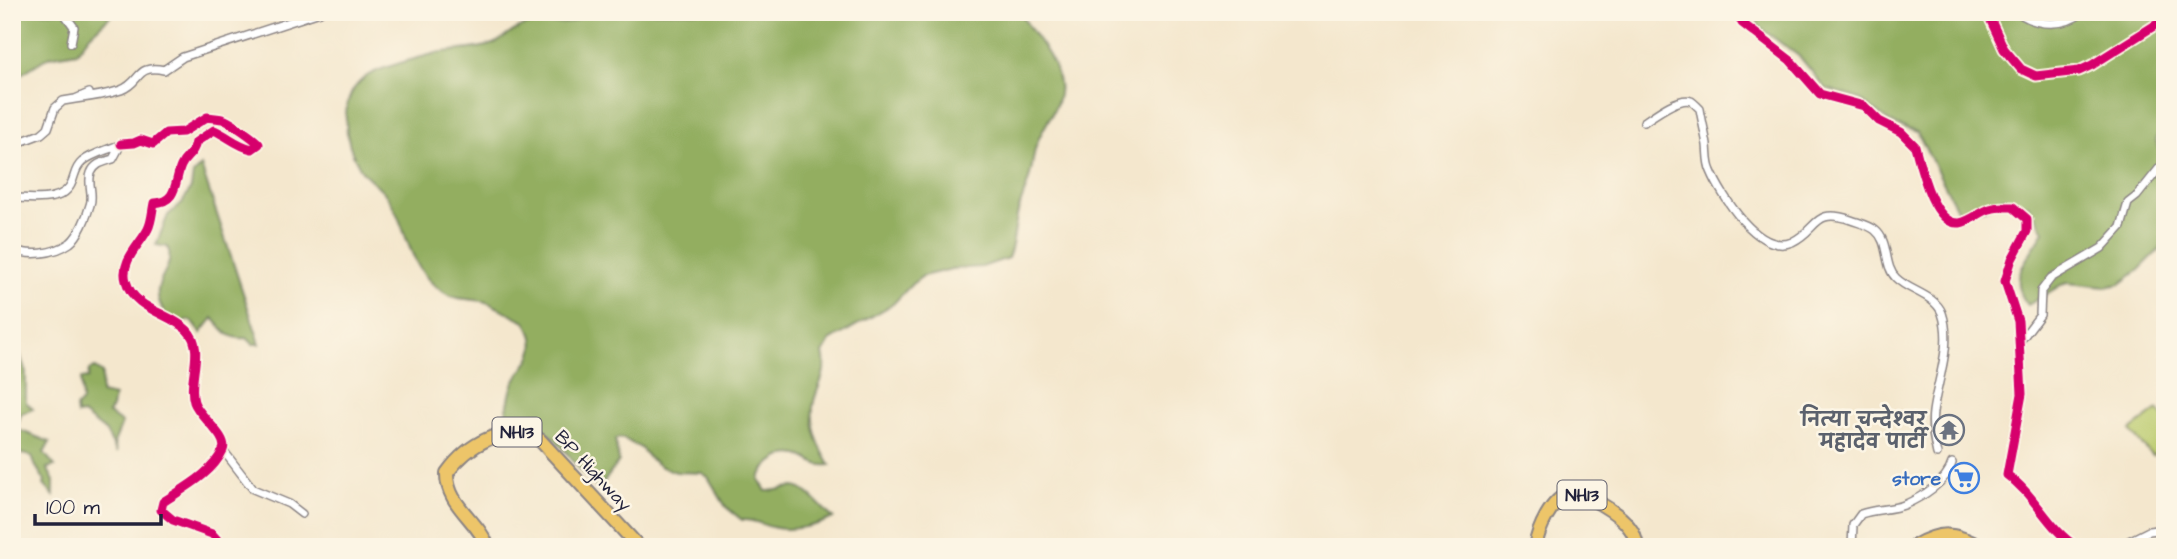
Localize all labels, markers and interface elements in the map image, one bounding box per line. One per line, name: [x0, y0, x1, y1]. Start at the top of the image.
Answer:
place label: नित्या चन्देश्वर महादेव पार्टी: [1799, 404, 1929, 456]
temple icon: नित्या चन्देश्वर महादेव पार्टी: [1932, 413, 1966, 447]
road number: NH13: [492, 418, 542, 446]
street label: BP Highway: [547, 424, 638, 519]
supermarket icon: store: [1947, 461, 1981, 495]
place label: store: [1892, 466, 1942, 493]
road number: NH13: [1558, 480, 1606, 509]
scale bar: [35, 482, 161, 526]
text: 100 m: [46, 493, 101, 522]

